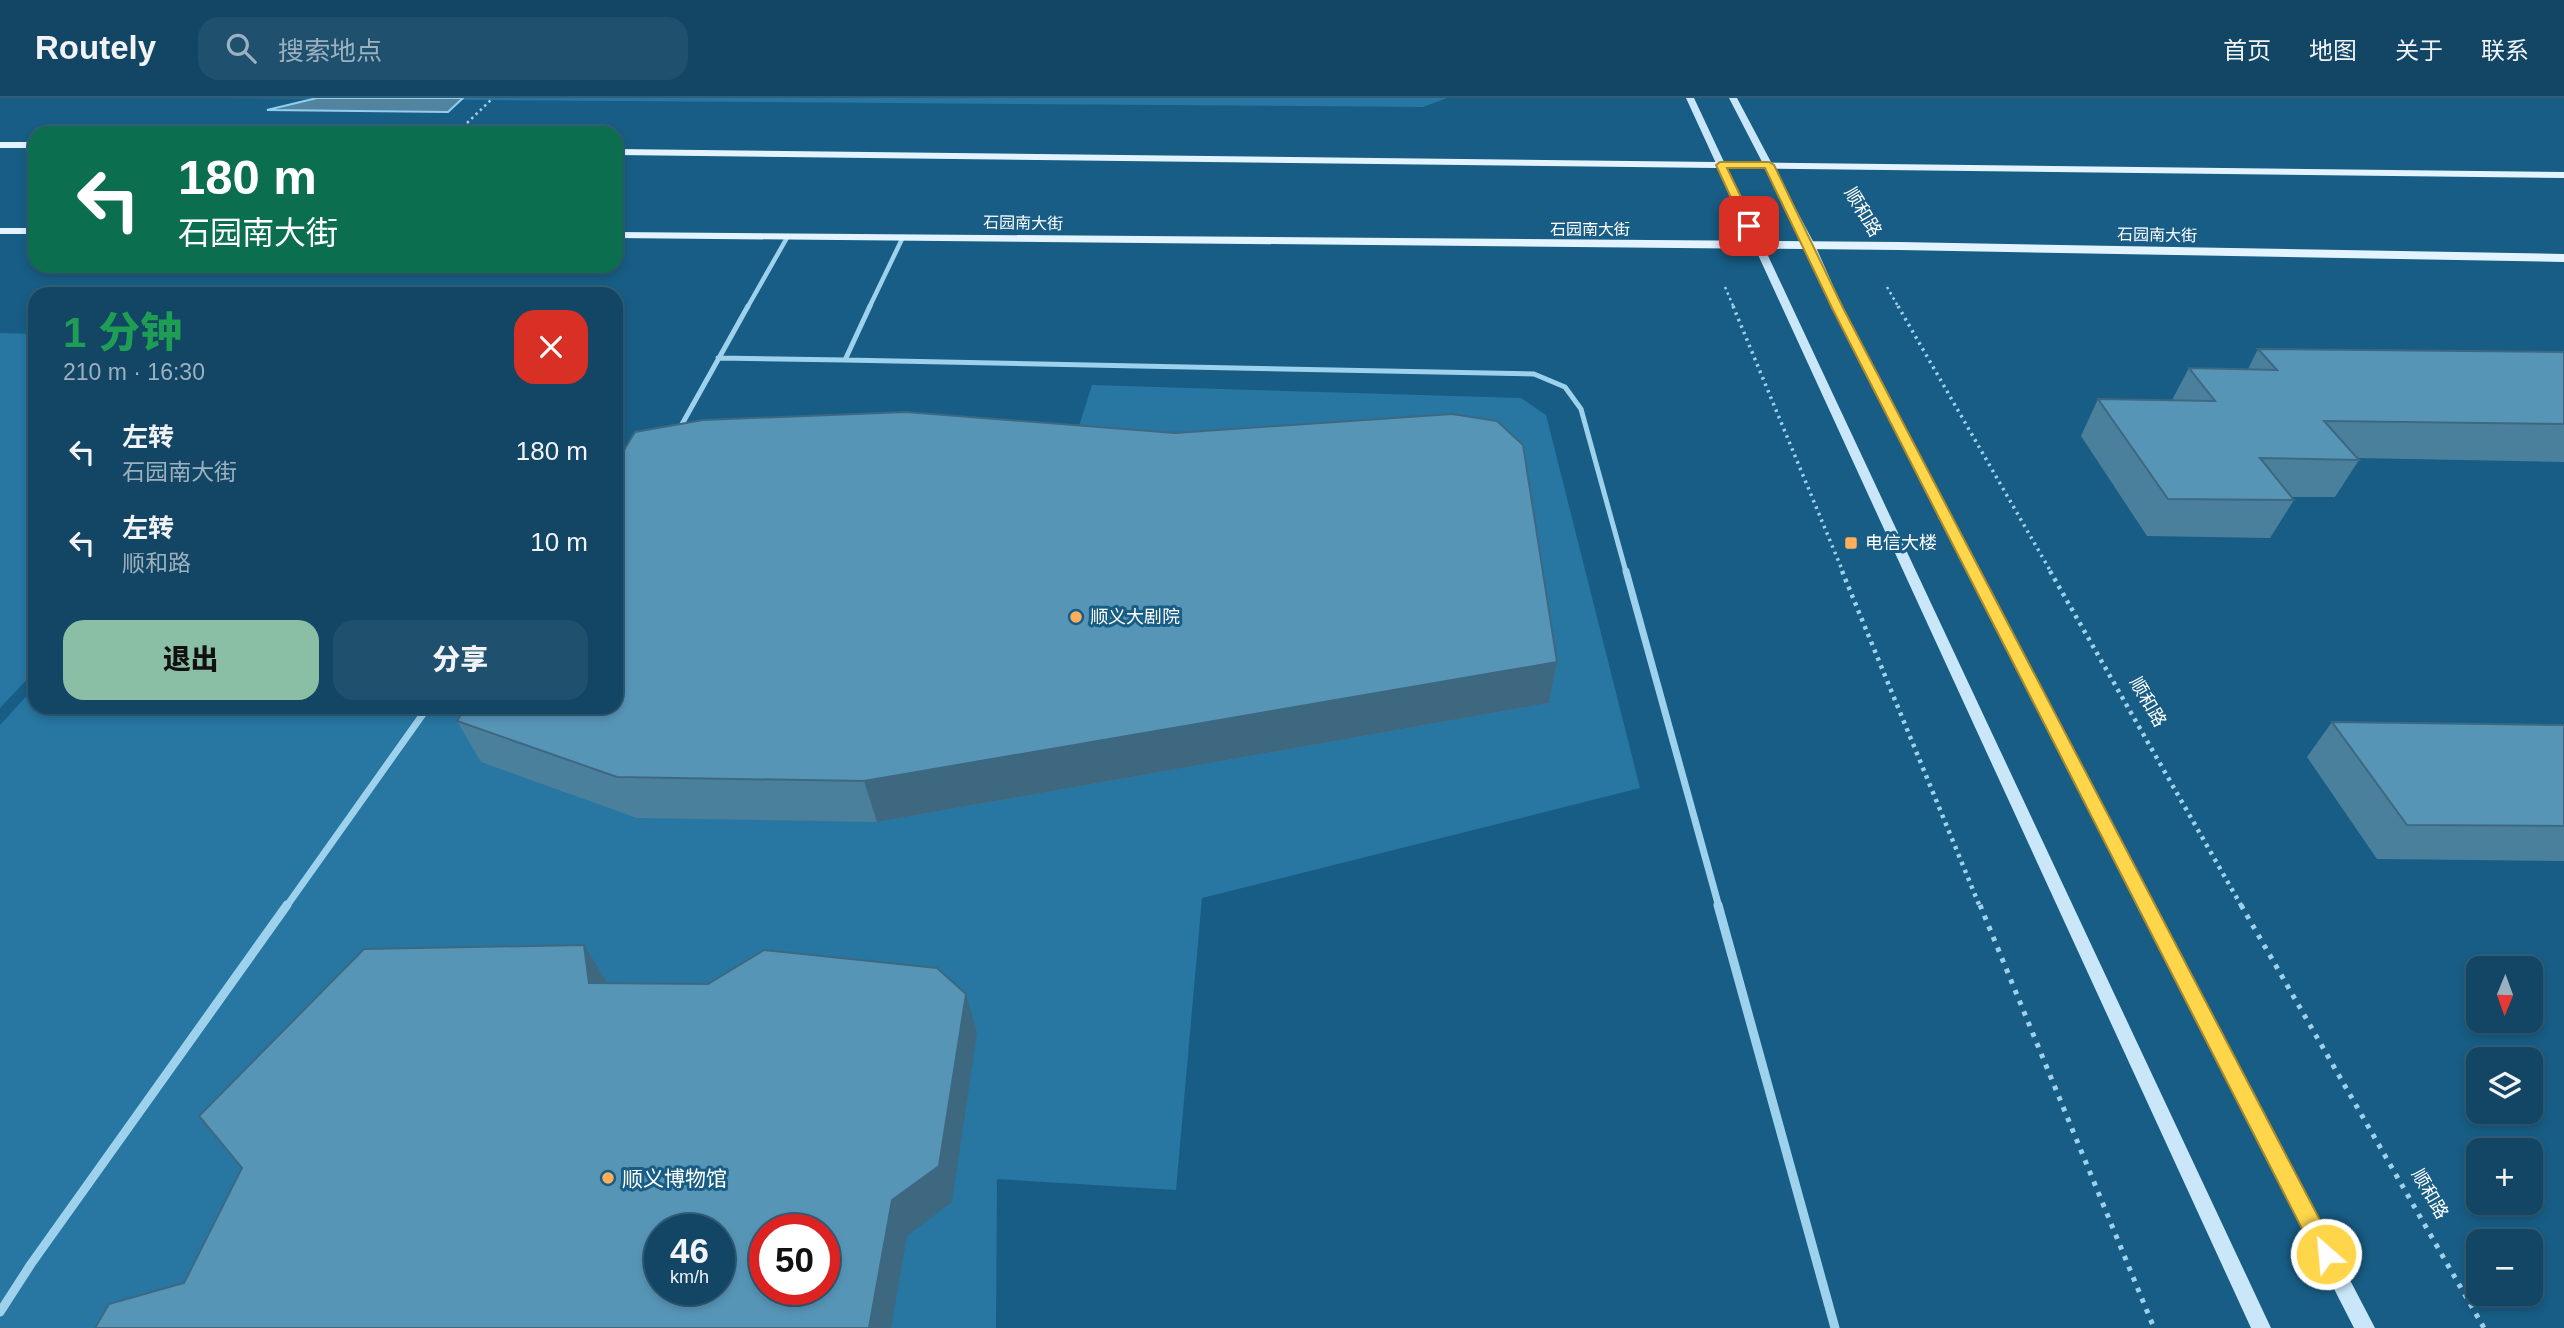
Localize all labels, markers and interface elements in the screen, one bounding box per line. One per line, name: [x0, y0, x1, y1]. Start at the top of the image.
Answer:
search box: [198, 17, 688, 80]
text: Routely: [35, 29, 156, 66]
icon: search: [222, 29, 260, 67]
text: 搜索地点: [278, 36, 382, 66]
text: 首页: [2223, 37, 2271, 64]
text: 地图: [2309, 37, 2357, 64]
text: 关于: [2395, 37, 2443, 64]
text: 联系: [2481, 37, 2529, 64]
text: 180 m: [178, 150, 317, 204]
icon: left: [63, 154, 154, 245]
street label: 顺和路: [1841, 184, 1885, 240]
pin: [1719, 196, 1779, 256]
icon: arrive: [1730, 207, 1768, 245]
street label: 石园南大街: [983, 214, 1063, 232]
text: 石园南大街: [178, 215, 338, 251]
street label: 石园南大街: [1550, 221, 1630, 238]
street label: 石园南大街: [2117, 226, 2197, 244]
text: 1 分钟: [63, 309, 182, 356]
button: close: [514, 310, 588, 384]
text: 210 m · 16:30: [63, 359, 205, 385]
text: 左转: [122, 422, 174, 452]
icon: left: [63, 433, 101, 471]
text: 180 m: [516, 436, 588, 466]
text: 石园南大街: [122, 459, 237, 485]
text: 左转: [122, 513, 174, 543]
icon: left: [63, 524, 101, 562]
text: 10 m: [530, 527, 588, 557]
place label: 电信大楼: [1865, 533, 1937, 553]
marker: 电信大楼: [1843, 535, 1859, 551]
text: 顺和路: [122, 550, 191, 576]
place label: 顺义大剧院: [1090, 607, 1180, 627]
marker: 顺义大剧院: [1068, 609, 1084, 625]
button: 退出: [63, 620, 319, 700]
button: 分享: [333, 620, 588, 700]
street label: 顺和路: [2126, 674, 2170, 730]
north arrow: [2466, 956, 2543, 1032]
map controls: [2466, 956, 2543, 1306]
button: layers: [2466, 1047, 2543, 1124]
button: +: [2466, 1138, 2543, 1215]
street label: 顺和路: [2408, 1166, 2452, 1222]
place label: 顺义博物馆: [622, 1167, 727, 1190]
marker: 顺义博物馆: [600, 1170, 616, 1186]
speed limit sign: 50: [749, 1214, 840, 1305]
position arrow: [2289, 1217, 2363, 1291]
button: −: [2466, 1229, 2543, 1306]
text: 46: [670, 1231, 709, 1270]
text: km/h: [670, 1267, 709, 1287]

